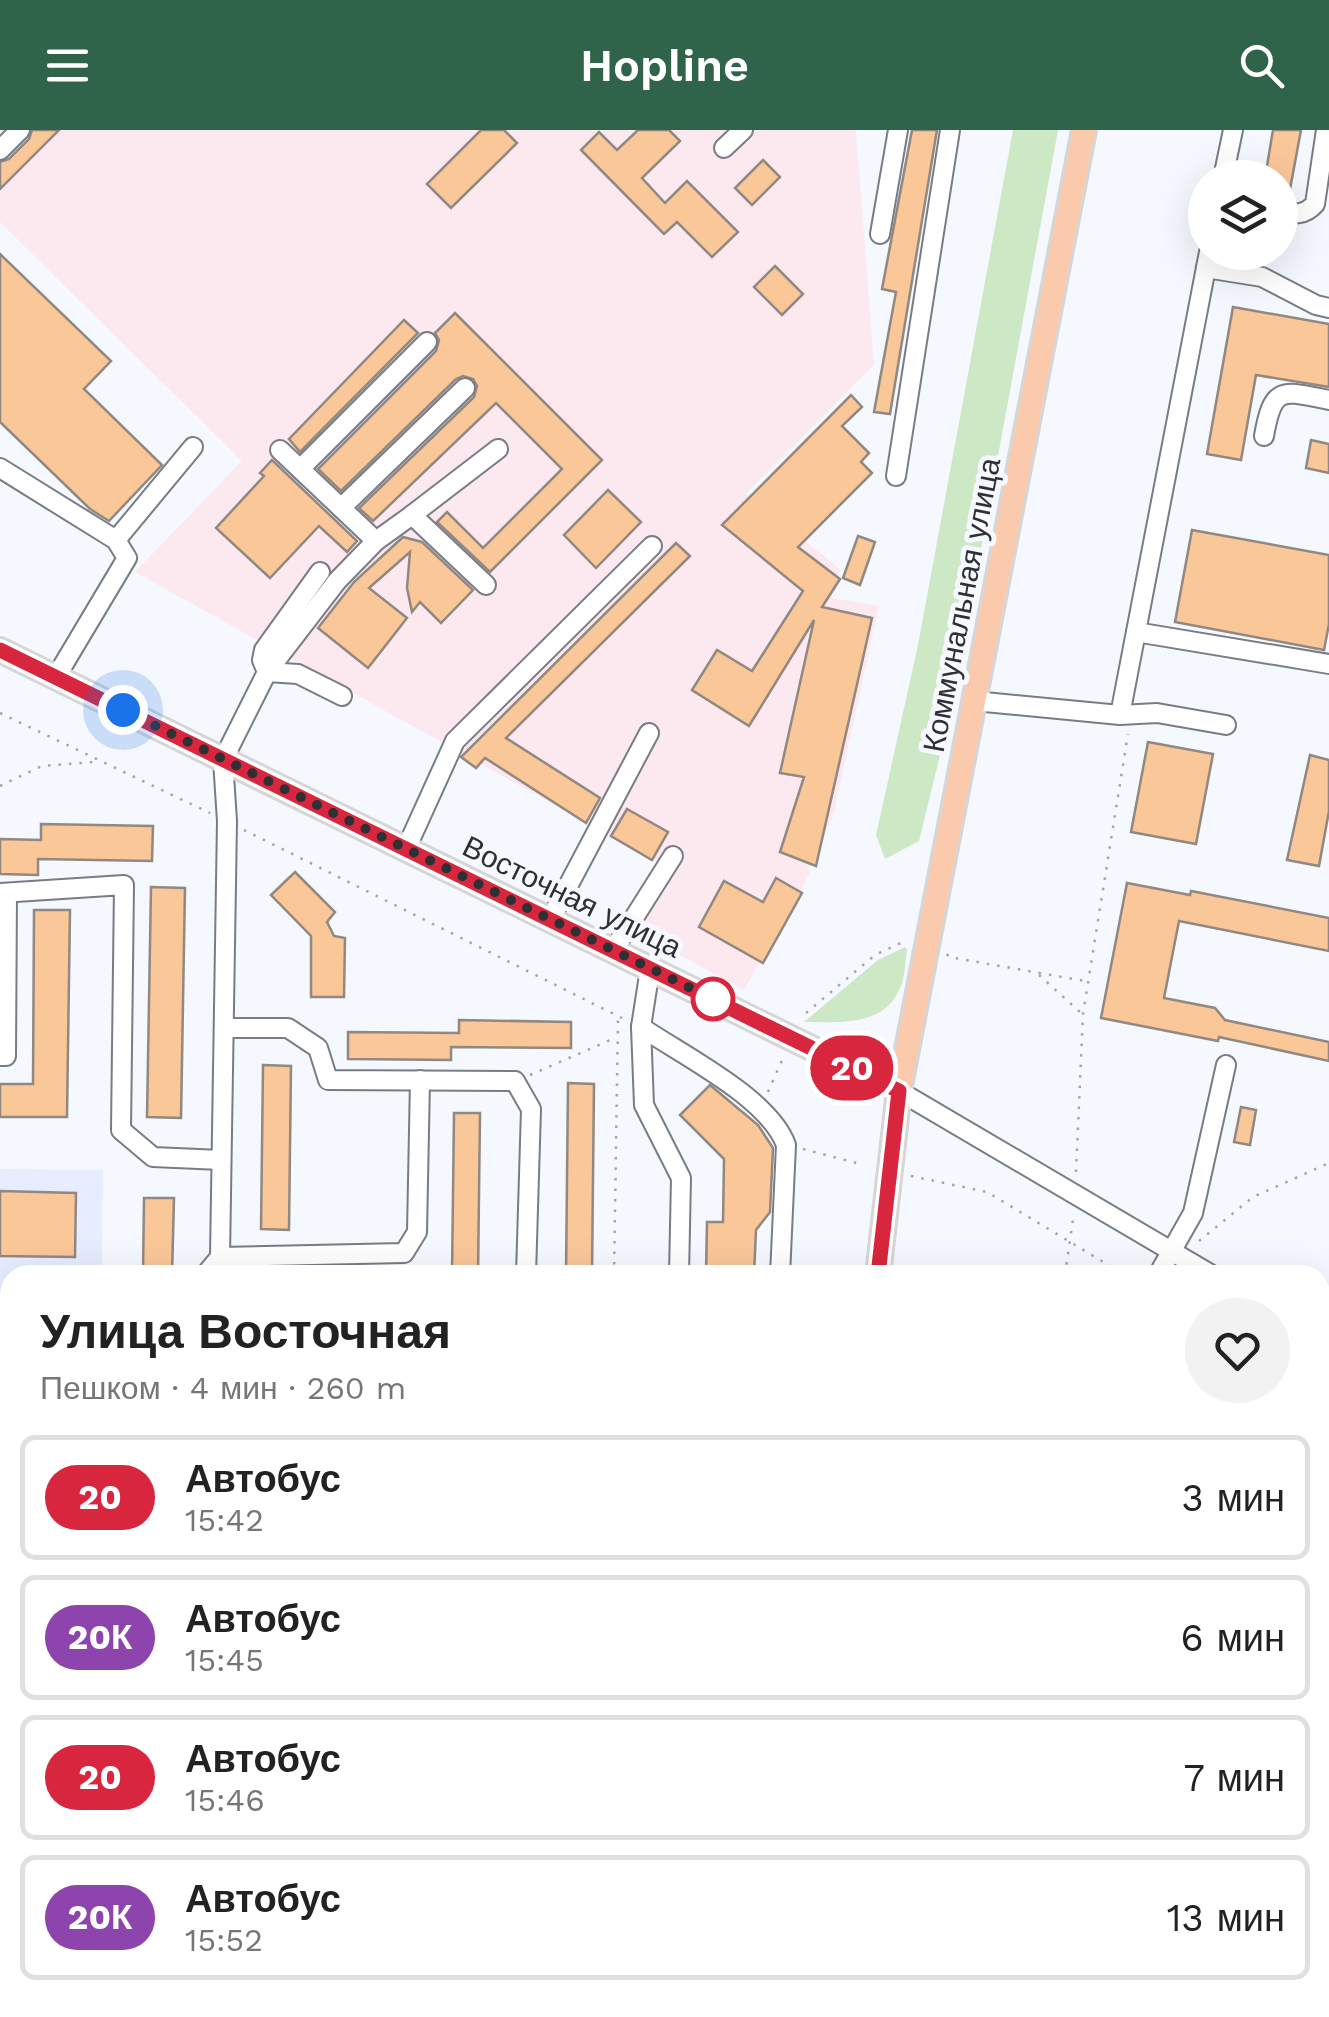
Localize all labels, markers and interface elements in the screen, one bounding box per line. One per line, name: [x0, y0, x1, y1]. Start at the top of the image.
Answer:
icon: menu: [40, 38, 95, 93]
icon: search: [1234, 38, 1289, 93]
text: Hopline: [580, 39, 749, 92]
map controls: [1188, 160, 1298, 270]
button: layers: [1188, 160, 1298, 270]
street label: Коммунальная улица: [916, 454, 1007, 755]
your location: [98, 685, 148, 735]
street label: Восточная улица: [457, 828, 688, 965]
unlabelled marker: [692, 978, 734, 1020]
line badge: 20: [807, 1036, 897, 1100]
text: 20: [830, 1047, 874, 1089]
button: heart: [1185, 1298, 1290, 1403]
text: Улица Восточная: [40, 1303, 451, 1360]
text: Пешком · 4 мин · 260 m: [40, 1369, 406, 1407]
text: Автобус: [185, 1457, 341, 1501]
text: 20: [78, 1476, 122, 1518]
text: 3 мин: [1182, 1476, 1285, 1520]
text: 15:42: [185, 1501, 264, 1539]
text: Автобус: [185, 1597, 341, 1641]
text: 20К: [68, 1616, 132, 1658]
text: 6 мин: [1181, 1616, 1285, 1660]
text: 15:45: [185, 1641, 264, 1679]
text: Автобус: [185, 1737, 341, 1781]
text: 20: [78, 1756, 122, 1798]
text: 7 мин: [1184, 1756, 1285, 1800]
text: 15:46: [185, 1781, 265, 1819]
text: Автобус: [185, 1877, 341, 1921]
text: 20К: [68, 1896, 132, 1938]
text: 13 мин: [1167, 1896, 1285, 1940]
text: 15:52: [185, 1921, 263, 1959]

